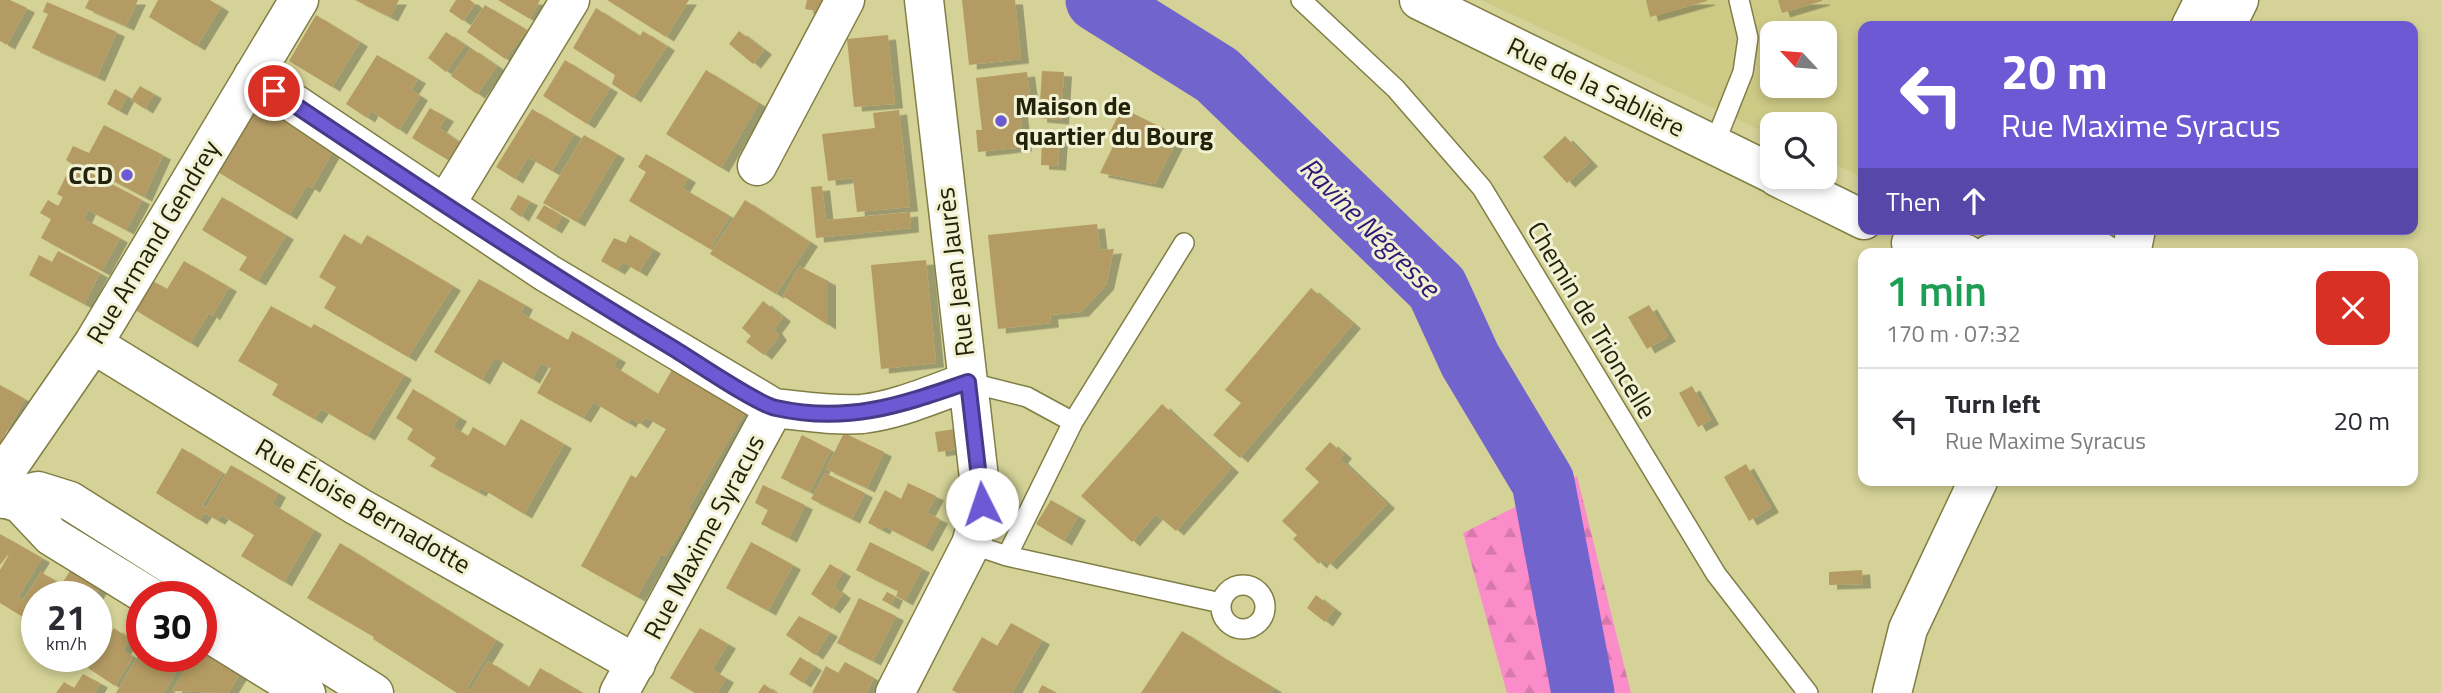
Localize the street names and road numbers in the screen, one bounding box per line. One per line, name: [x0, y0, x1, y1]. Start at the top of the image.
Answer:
street label: Rue de la Sablière: [1501, 27, 1692, 146]
street label: Rue Armand Gendrey: [76, 132, 229, 351]
street label: Rue Jean Jaurès: [925, 185, 984, 359]
street label: Chemin de Trioncelle: [1518, 214, 1667, 426]
street label: Rue Maxime Syracus: [633, 427, 774, 646]
street label: Rue Éloise Bernadotte: [248, 428, 478, 583]

